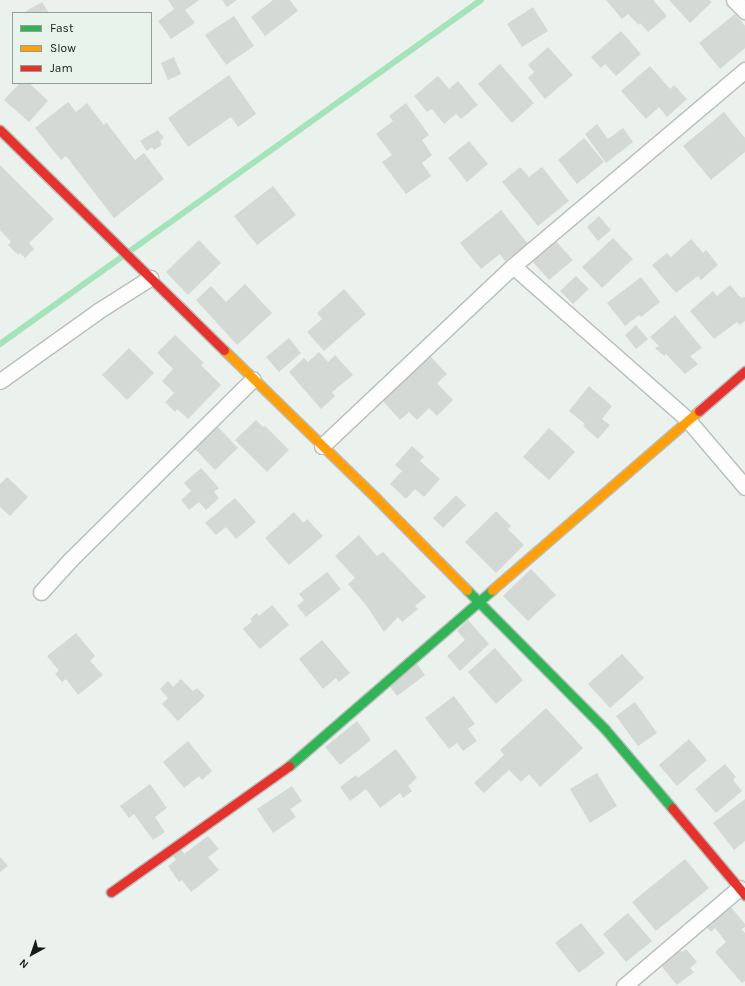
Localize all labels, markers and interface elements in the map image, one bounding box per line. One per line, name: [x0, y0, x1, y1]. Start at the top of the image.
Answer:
legend: [12, 12, 152, 84]
text: Fast: [50, 21, 73, 35]
text: Slow: [50, 41, 76, 55]
text: Jam: [50, 61, 73, 75]
north arrow: [12, 934, 52, 974]
text: N: [17, 956, 31, 971]

